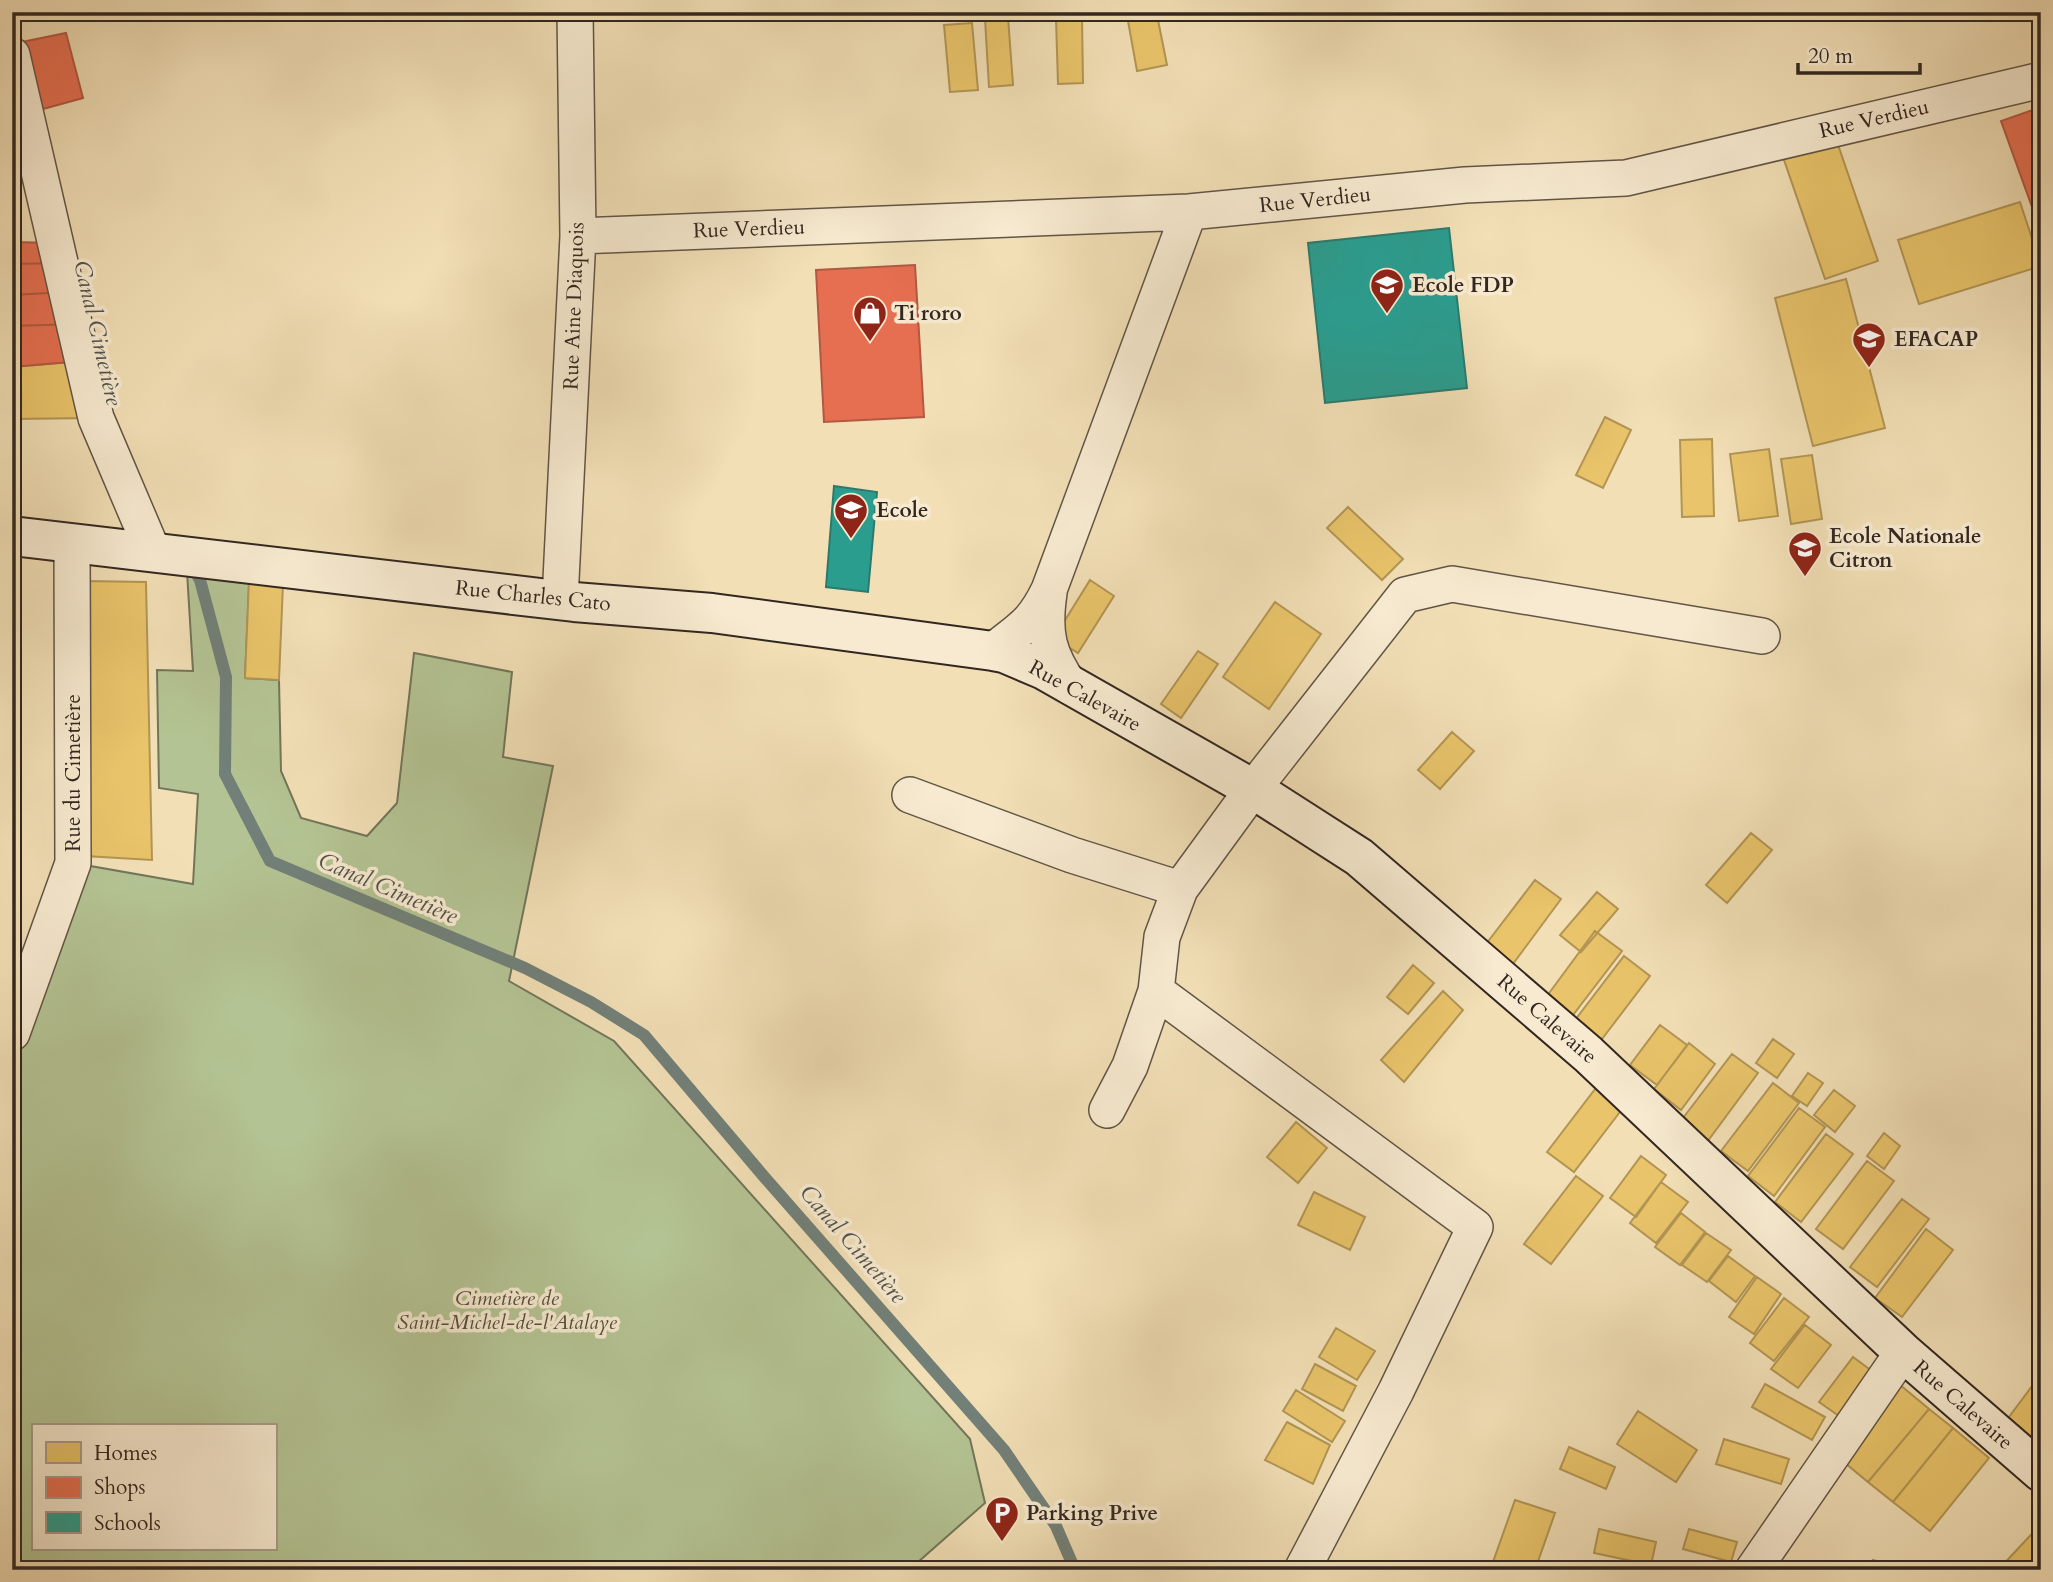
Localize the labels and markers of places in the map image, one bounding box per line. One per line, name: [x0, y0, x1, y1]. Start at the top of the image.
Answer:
school or university icon: Ecole FDP: [1368, 266, 1406, 315]
place label: Ecole FDP: [1412, 271, 1514, 300]
shop icon: Ti roro: [851, 294, 889, 343]
place label: Ti roro: [894, 299, 962, 328]
school or university icon: EFACAP: [1850, 320, 1888, 369]
place label: EFACAP: [1894, 325, 1978, 354]
school or university icon: Ecole: [832, 491, 870, 540]
place label: Ecole: [876, 496, 928, 525]
place label: Ecole Nationale Citron: [1829, 522, 1981, 575]
school or university icon: Ecole Nationale Citron: [1786, 529, 1824, 578]
parking icon: Parking Prive: [983, 1494, 1021, 1543]
place label: Parking Prive: [1026, 1499, 1158, 1528]

